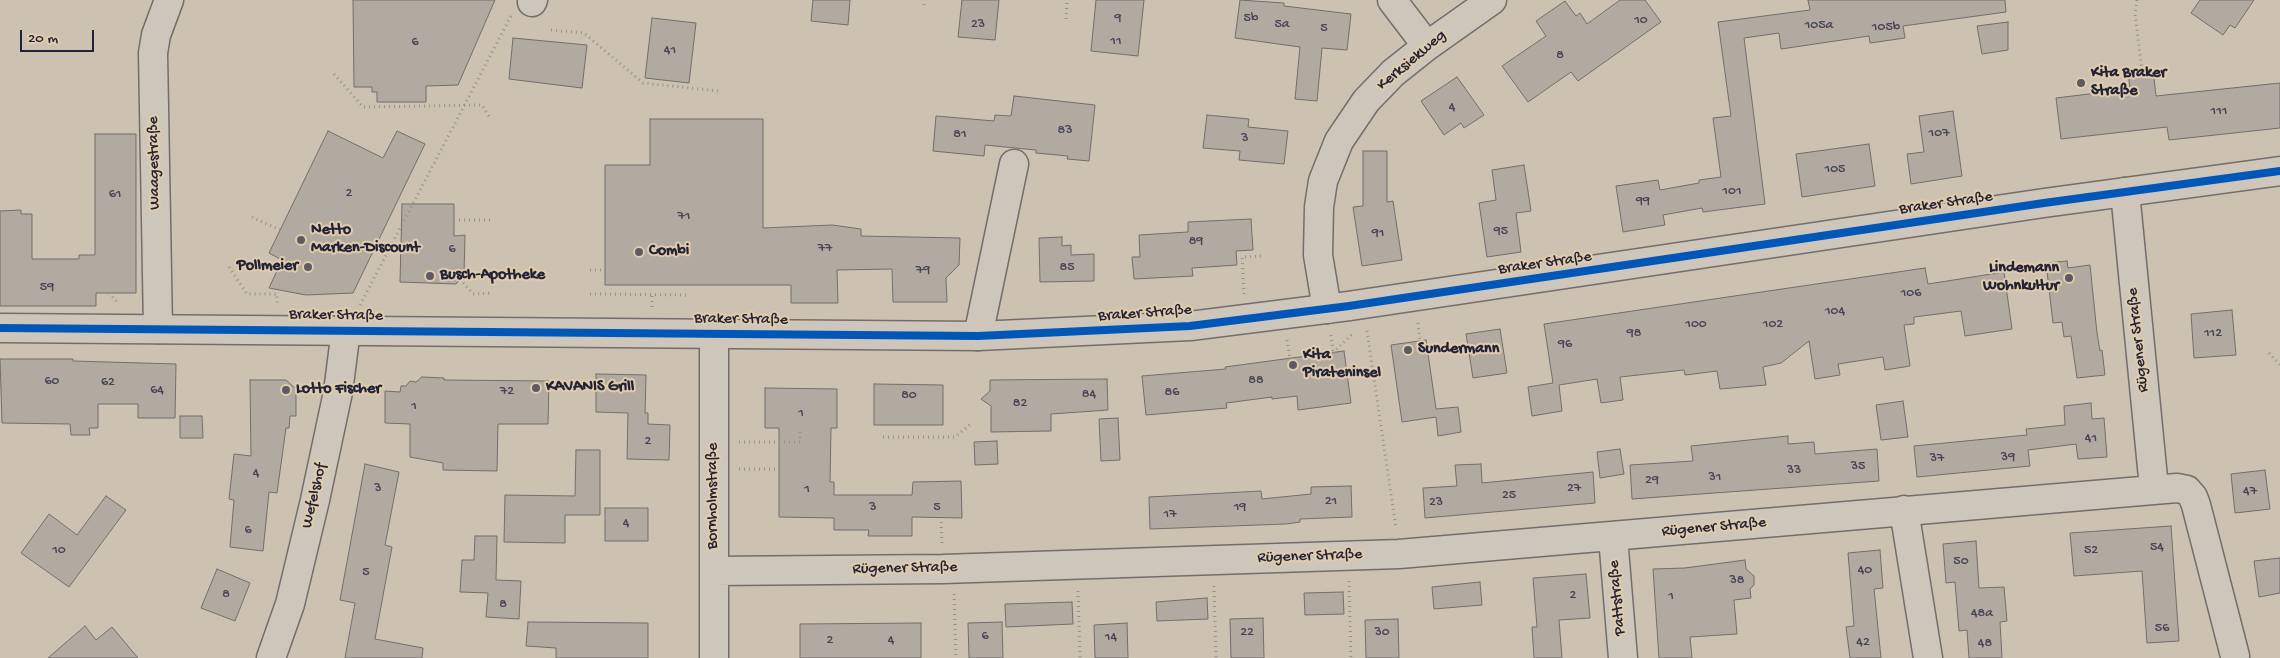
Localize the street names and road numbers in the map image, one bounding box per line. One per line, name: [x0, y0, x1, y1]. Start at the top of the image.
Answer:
street label: Kerksiekweg: [1374, 27, 1450, 95]
street label: Waagestraße: [145, 116, 165, 210]
street label: Braker Straße: [1898, 188, 1994, 220]
street label: Braker Straße: [1497, 248, 1593, 280]
street label: Rügener Straße: [2124, 287, 2154, 393]
street label: Braker Straße: [1097, 301, 1193, 327]
street label: Braker Straße: [289, 306, 383, 326]
street label: Braker Straße: [694, 310, 788, 330]
street label: Bornholmstraße: [704, 443, 724, 549]
street label: Wefelshof: [298, 462, 332, 530]
street label: Rügener Straße: [1661, 514, 1767, 542]
street label: Rügener Straße: [1257, 546, 1363, 568]
street label: Rügener Straße: [852, 558, 958, 580]
street label: Pattstraße: [1605, 559, 1631, 637]

